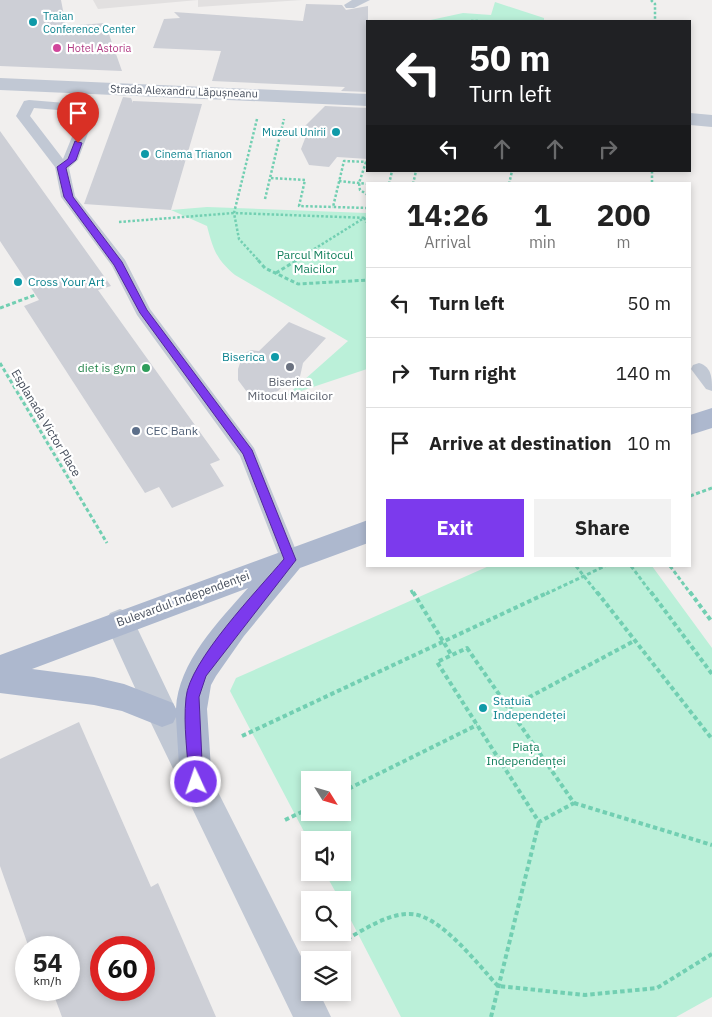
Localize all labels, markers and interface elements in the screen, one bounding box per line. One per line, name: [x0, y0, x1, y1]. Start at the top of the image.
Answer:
place label: Traian Conference Center: [43, 9, 135, 36]
marker: Traian Conference Center: [27, 16, 39, 28]
text: 50 m: [469, 35, 551, 81]
icon: left: [386, 40, 451, 105]
place label: Hotel Astoria: [67, 41, 131, 55]
marker: Hotel Astoria: [51, 42, 63, 54]
text: Turn left: [469, 79, 552, 108]
street label: Strada Alexandru Lăpușneanu: [110, 81, 258, 101]
pin: [57, 92, 99, 143]
icon: arrive: [64, 99, 92, 127]
place label: Muzeul Unirii: [262, 125, 326, 139]
marker: Muzeul Unirii: [330, 126, 342, 138]
icon: left: [435, 135, 463, 163]
icon: ahead: [488, 135, 516, 163]
icon: ahead: [541, 135, 569, 163]
icon: right: [594, 135, 622, 163]
place label: Cinema Trianon: [155, 147, 232, 161]
marker: Cinema Trianon: [139, 148, 151, 160]
text: 14:26: [407, 195, 488, 234]
text: 1: [533, 195, 551, 234]
text: 200: [596, 195, 650, 234]
text: Arrival: [424, 232, 471, 252]
text: min: [529, 232, 556, 252]
text: m: [616, 232, 630, 252]
park label: Parcul Mitocul Maicilor: [277, 247, 353, 276]
place label: Cross Your Art: [28, 274, 105, 289]
marker: Cross Your Art: [12, 276, 24, 288]
icon: left: [386, 289, 414, 317]
text: Turn left: [429, 291, 505, 315]
text: 50 m: [627, 291, 671, 315]
place label: Biserica: [222, 349, 266, 364]
marker: Biserica: [269, 351, 281, 363]
icon: right: [386, 359, 414, 387]
place label: diet is gym: [78, 360, 136, 375]
marker: Biserica Mitocul Maicilor: [284, 361, 296, 373]
text: Turn right: [429, 361, 516, 385]
text: 140 m: [616, 361, 671, 385]
marker: diet is gym: [140, 362, 152, 374]
street label: Esplanada Victor Place: [8, 366, 85, 480]
place label: Biserica Mitocul Maicilor: [247, 374, 333, 403]
place label: CEC Bank: [146, 423, 199, 438]
marker: CEC Bank: [130, 425, 142, 437]
icon: arrive: [386, 429, 414, 457]
text: Arrive at destination: [429, 431, 612, 455]
text: 10 m: [627, 431, 671, 455]
button: Exit: [386, 499, 524, 557]
button: Share: [534, 499, 671, 557]
street label: Bulevardul Independenței: [114, 567, 251, 630]
place label: Statuia Independeței: [493, 693, 566, 722]
marker: Statuia Independeței: [477, 702, 489, 714]
park label: Piața Independenței: [486, 739, 566, 768]
position arrow: [169, 755, 221, 807]
north arrow: [301, 771, 351, 821]
map controls: [301, 771, 351, 1001]
button: sound: [301, 831, 351, 881]
button: search: [301, 891, 351, 941]
speed limit sign: 60: [90, 936, 155, 1001]
text: 54: [32, 946, 63, 979]
button: layers: [301, 951, 351, 1001]
text: km/h: [33, 973, 62, 988]

